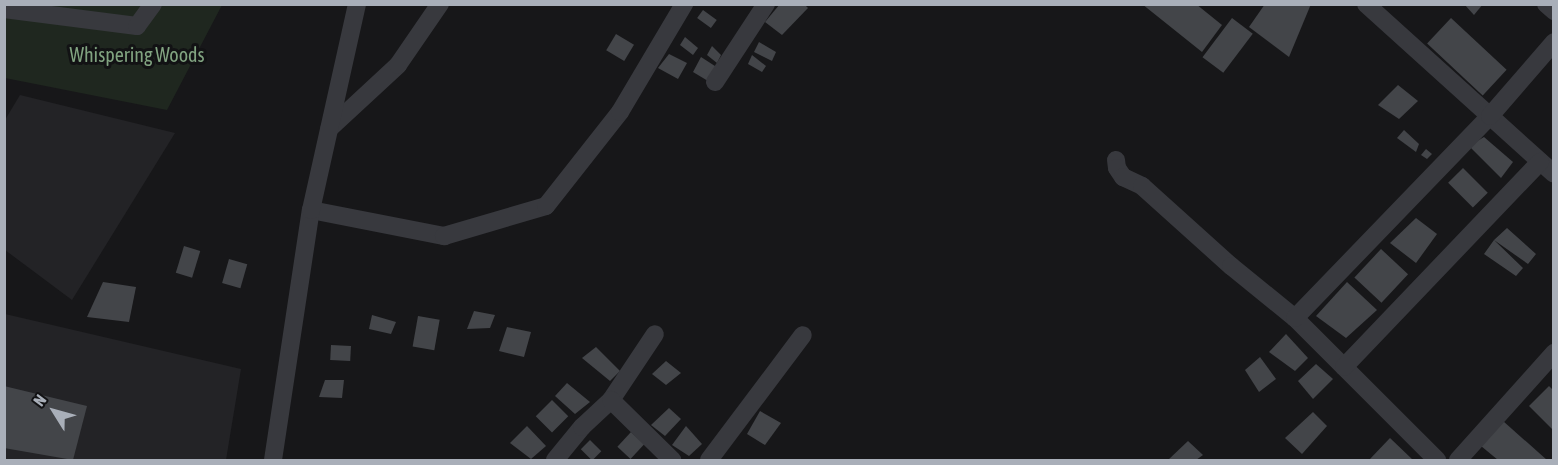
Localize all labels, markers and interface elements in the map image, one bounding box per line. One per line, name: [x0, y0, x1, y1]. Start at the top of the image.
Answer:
park label: Whispering Woods: [69, 42, 205, 66]
north arrow: [24, 381, 84, 441]
text: N: [30, 391, 50, 409]

